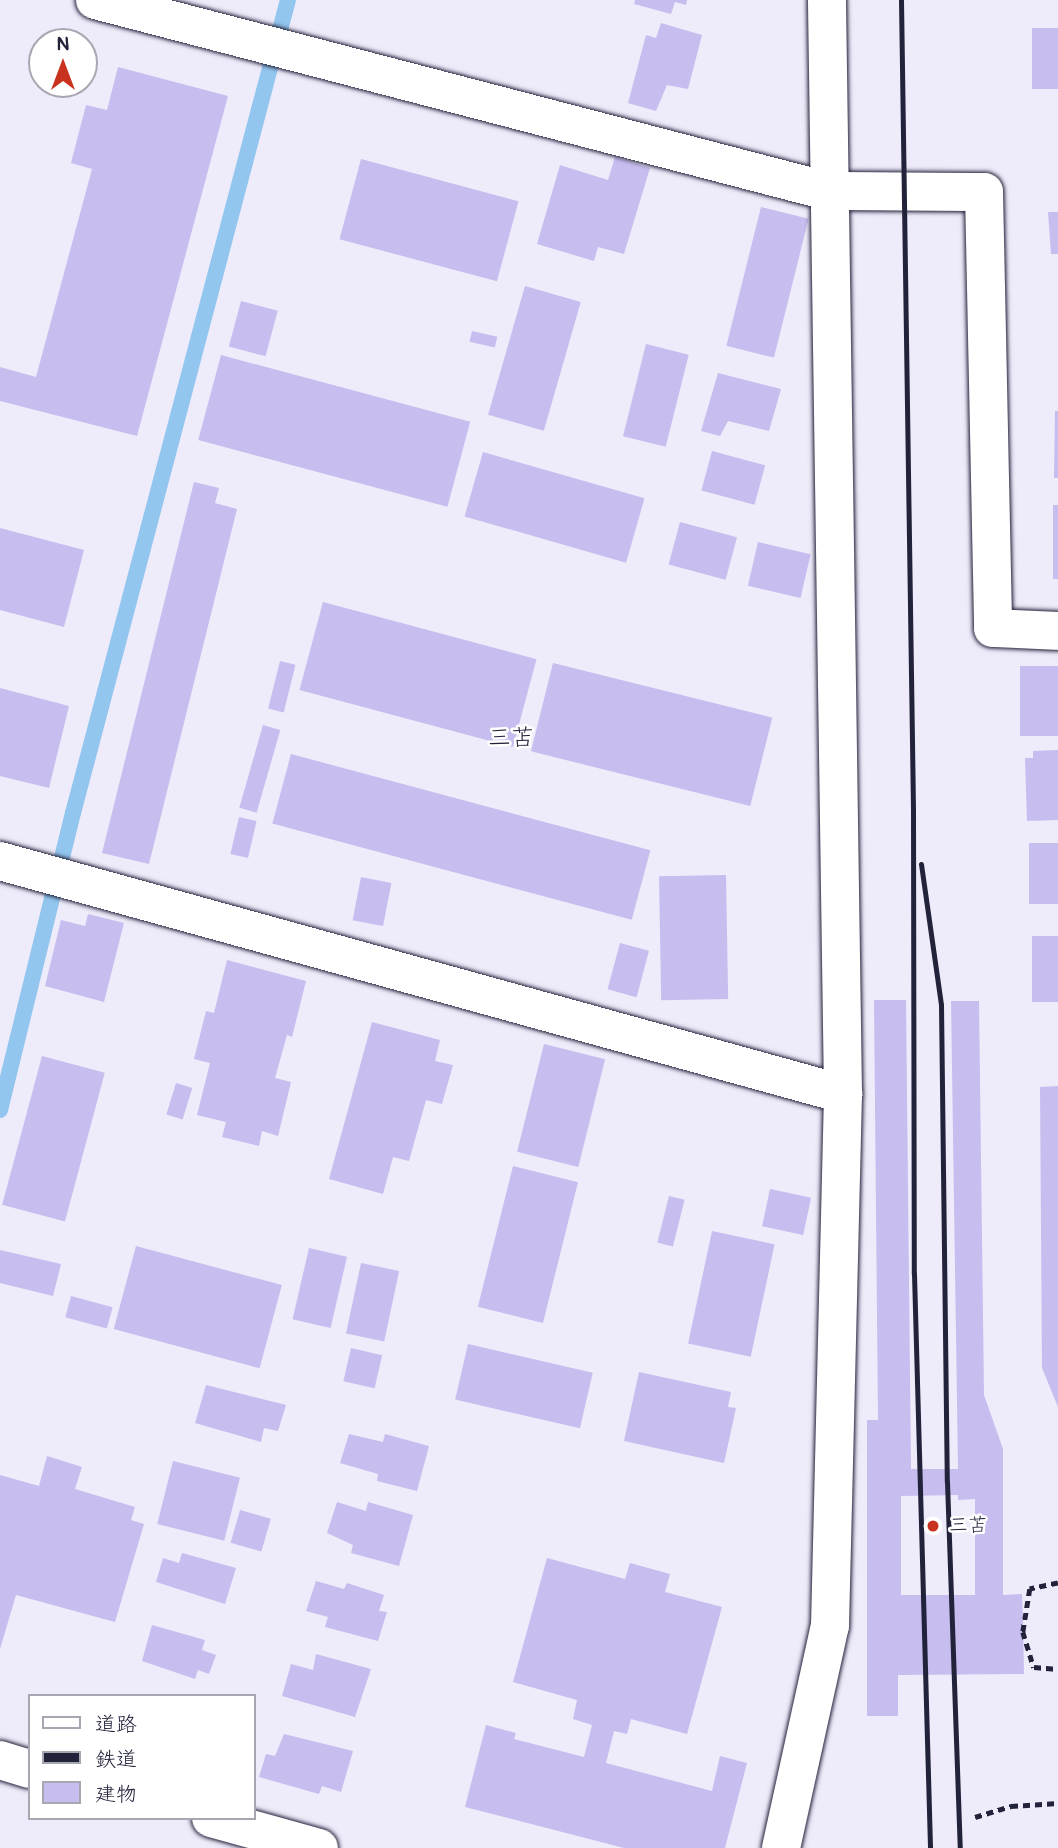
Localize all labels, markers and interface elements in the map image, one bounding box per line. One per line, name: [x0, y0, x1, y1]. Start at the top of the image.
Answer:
north arrow: [28, 28, 98, 98]
text: N: [57, 32, 69, 56]
district label: 三苫: [488, 724, 534, 752]
place label: 三苫: [949, 1515, 987, 1537]
marker: 三苫: [923, 1516, 943, 1536]
legend: [28, 1694, 256, 1820]
text: 道路: [95, 1711, 137, 1738]
text: 鉄道: [95, 1746, 137, 1773]
text: 建物: [95, 1781, 137, 1808]

